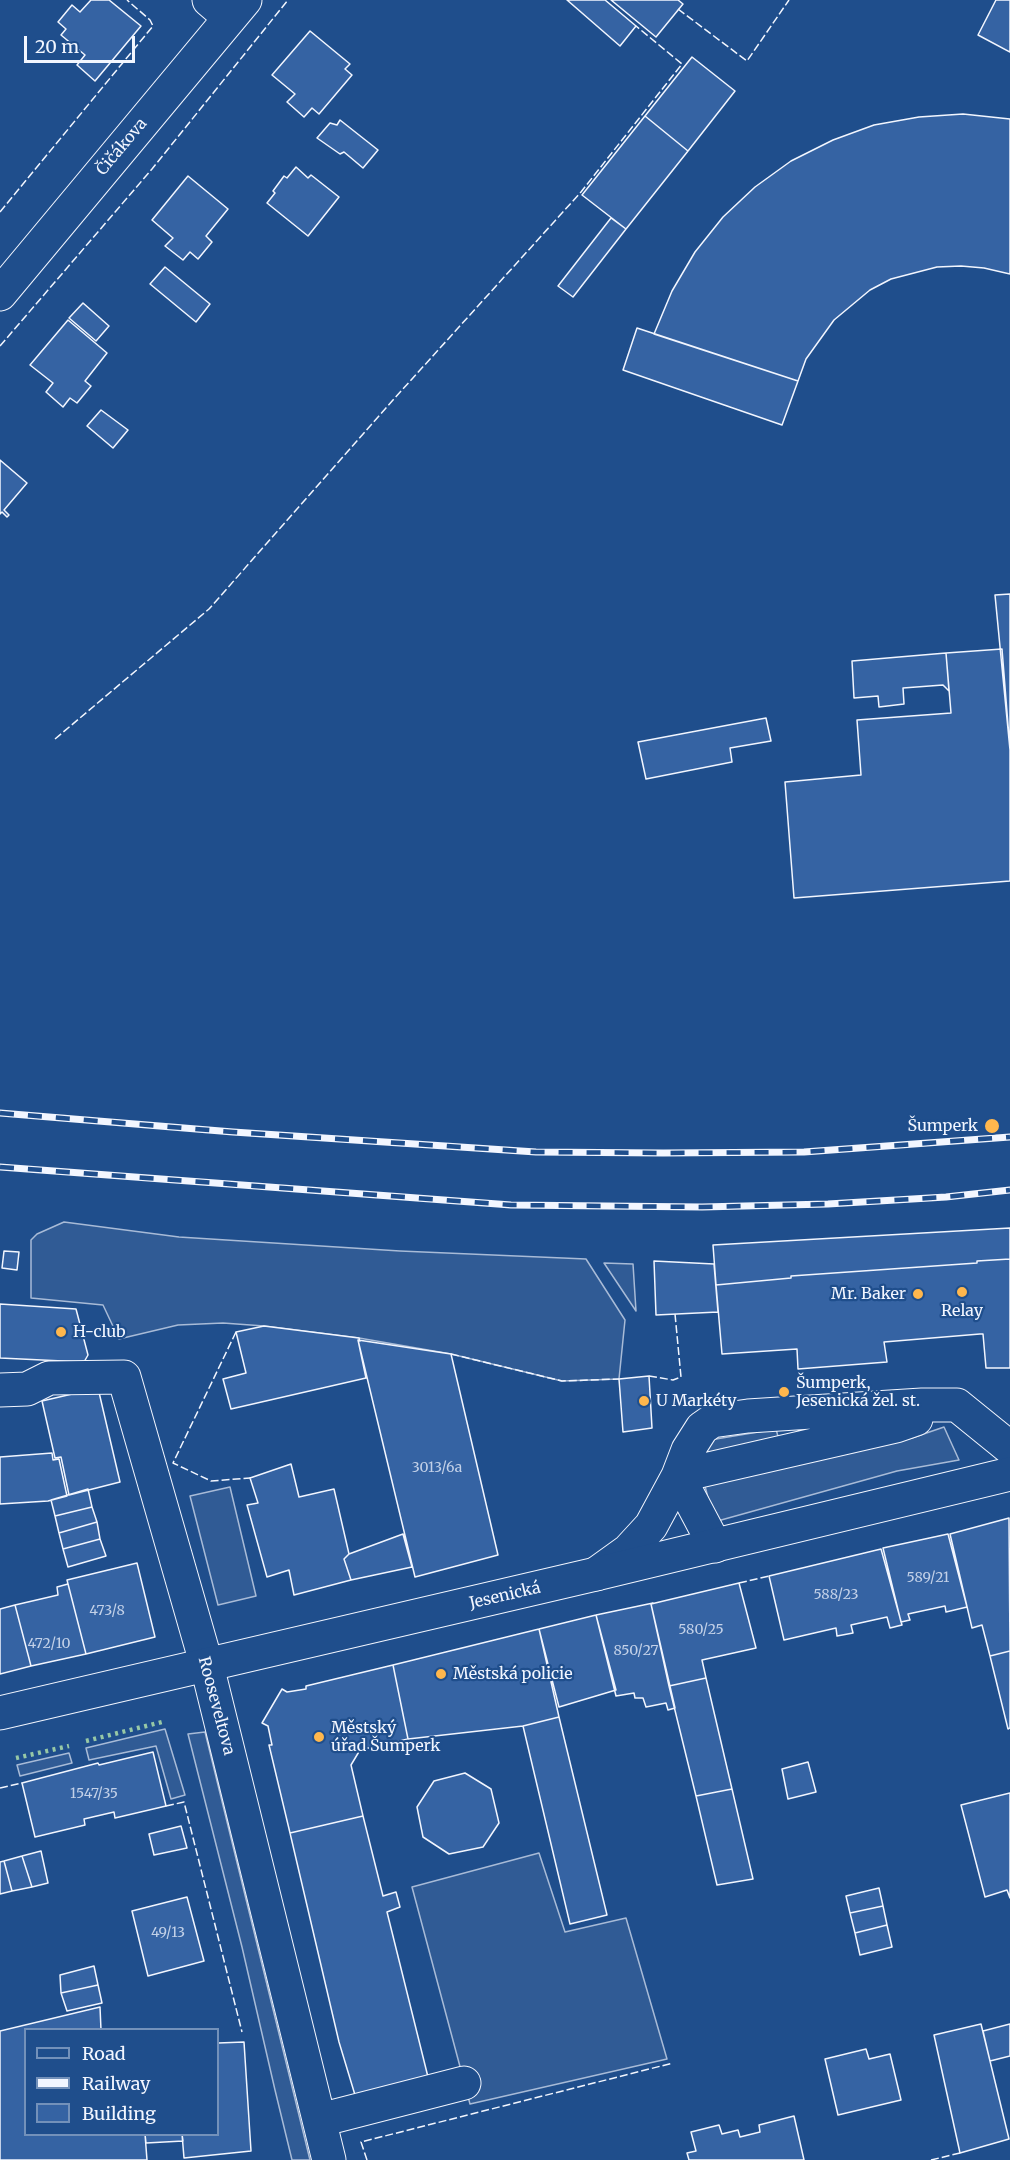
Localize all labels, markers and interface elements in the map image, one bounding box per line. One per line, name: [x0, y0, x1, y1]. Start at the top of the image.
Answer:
scale bar: [27, 24, 138, 62]
text: 20 m: [35, 35, 79, 58]
street label: Čičákova: [93, 115, 151, 179]
place label: Šumperk: [908, 1116, 978, 1136]
marker: Šumperk: [983, 1117, 1001, 1135]
place label: Mr. Baker: [831, 1284, 906, 1304]
marker: Relay: [955, 1285, 969, 1299]
marker: Mr. Baker: [911, 1287, 925, 1301]
place label: Relay: [941, 1301, 983, 1321]
place label: H-club: [73, 1322, 126, 1342]
marker: H-club: [54, 1325, 68, 1339]
place label: Šumperk, Jesenická žel. st.: [796, 1373, 920, 1411]
marker: Šumperk, Jesenická žel. st.: [777, 1385, 791, 1399]
place label: U Markéty: [656, 1391, 737, 1411]
marker: U Markéty: [637, 1394, 651, 1408]
house number: 3013/6a: [412, 1460, 462, 1476]
house number: 589/21: [907, 1570, 949, 1586]
street label: Jesenická: [468, 1578, 542, 1614]
house number: 588/23: [813, 1587, 859, 1603]
house number: 473/8: [89, 1603, 125, 1619]
house number: 580/25: [678, 1622, 724, 1638]
house number: 472/10: [28, 1636, 70, 1652]
house number: 850/27: [614, 1643, 658, 1659]
street label: Rooseveltova: [194, 1655, 238, 1757]
place label: Městská policie: [453, 1664, 573, 1684]
marker: Městská policie: [434, 1667, 448, 1681]
place label: Městský úřad Šumperk: [331, 1718, 440, 1756]
marker: Městský úřad Šumperk: [312, 1730, 326, 1744]
house number: 1547/35: [70, 1786, 118, 1802]
house number: 49/13: [151, 1925, 185, 1941]
legend: [24, 2028, 219, 2136]
text: Road: [82, 2042, 126, 2065]
text: Railway: [82, 2072, 150, 2095]
text: Building: [82, 2102, 156, 2125]

